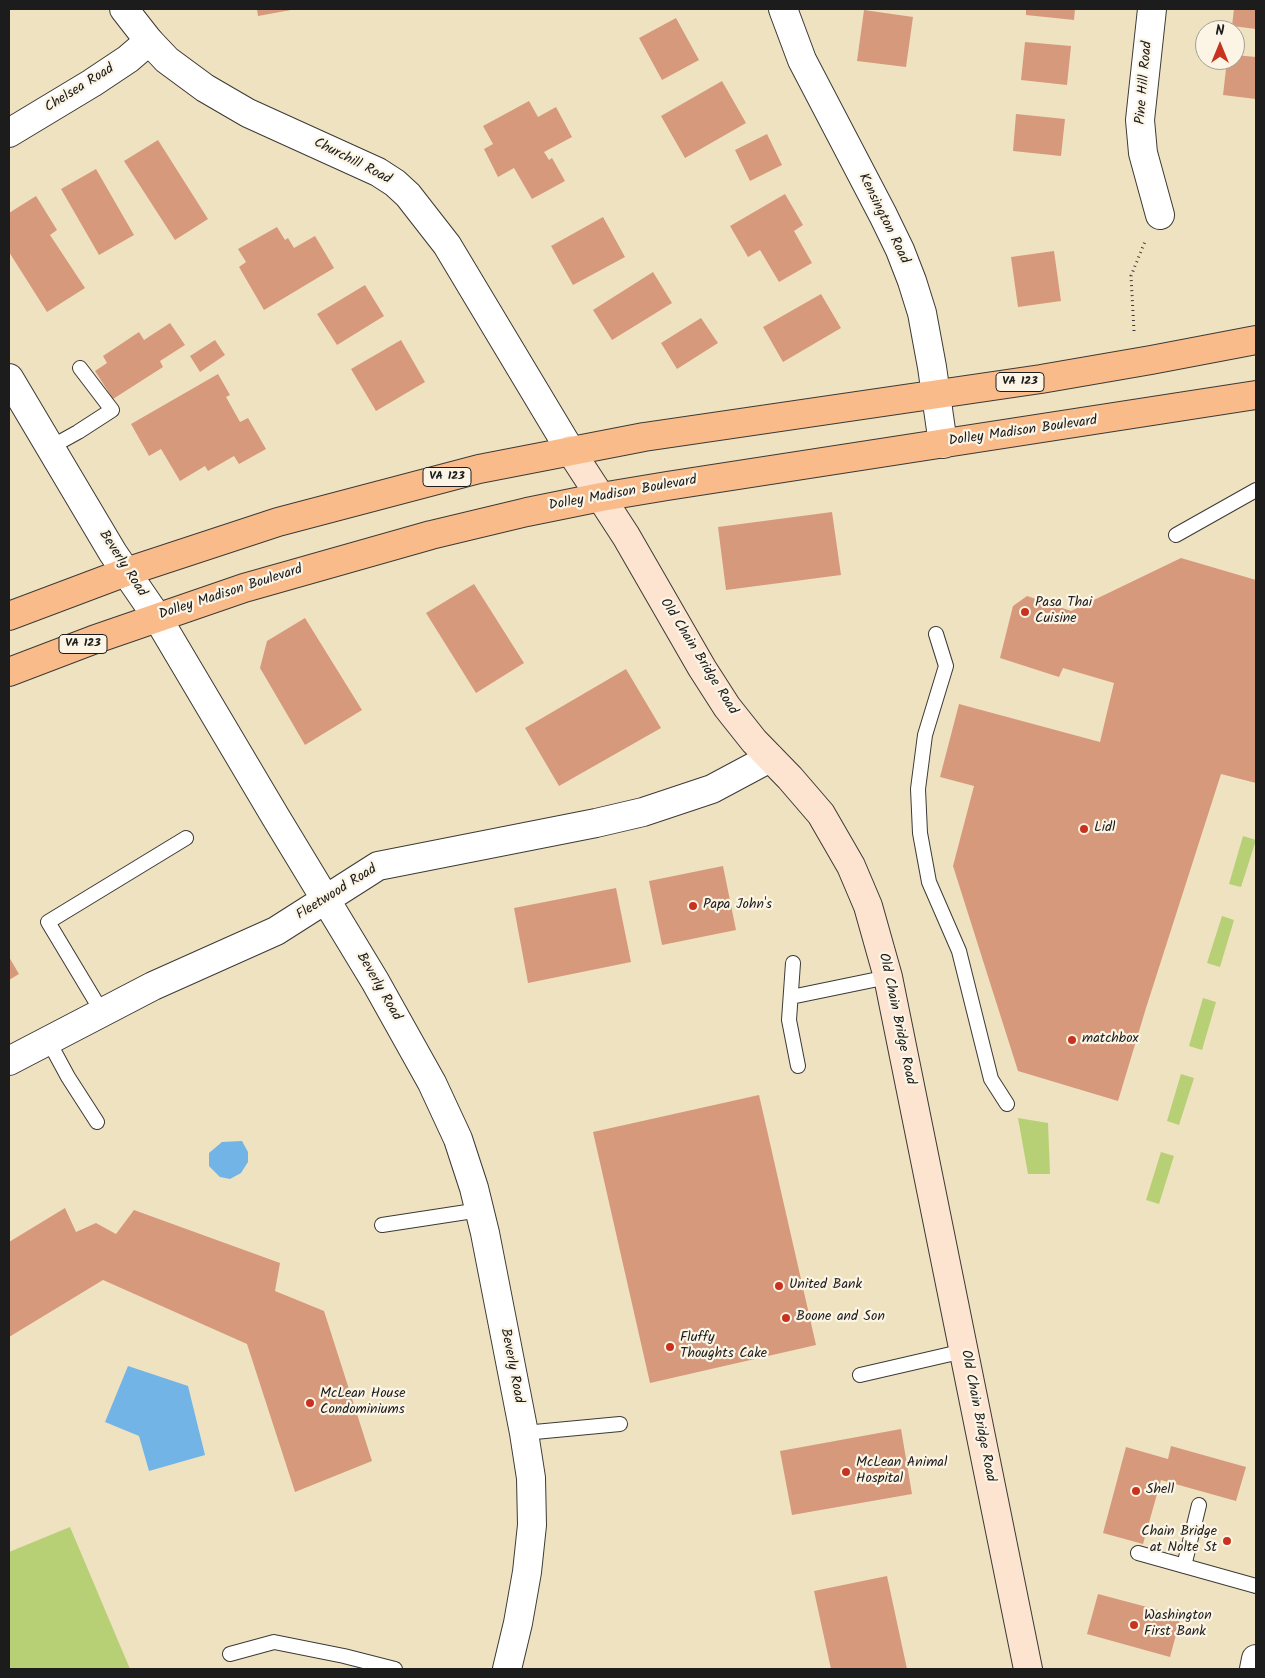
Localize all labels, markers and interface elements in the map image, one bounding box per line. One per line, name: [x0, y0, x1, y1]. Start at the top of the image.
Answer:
north arrow: [1195, 20, 1245, 70]
text: N: [1216, 20, 1224, 42]
street label: Pine Hill Road: [1133, 41, 1157, 125]
street label: Chelsea Road: [42, 61, 118, 117]
street label: Churchill Road: [310, 135, 394, 189]
street label: Kensington Road: [854, 171, 912, 267]
road number: VA 123: [996, 372, 1044, 392]
street label: Dolley Madison Boulevard: [948, 413, 1098, 451]
road number: VA 123: [423, 468, 471, 487]
street label: Dolley Madison Boulevard: [548, 473, 698, 515]
street label: Beverly Road: [94, 528, 150, 600]
street label: Dolley Madison Boulevard: [157, 562, 305, 624]
street label: Old Chain Bridge Road: [655, 596, 741, 718]
place label: Pasa Thai Cuisine: [1035, 596, 1092, 628]
marker: Pasa Thai Cuisine: [1019, 606, 1031, 618]
road number: VA 123: [59, 634, 107, 654]
place label: Lidl: [1094, 821, 1115, 837]
marker: Lidl: [1078, 823, 1090, 835]
street label: Fleetwood Road: [294, 862, 380, 924]
place label: Papa John's: [703, 898, 772, 914]
marker: Papa John's: [687, 900, 699, 912]
street label: Beverly Road: [352, 950, 404, 1024]
street label: Old Chain Bridge Road: [874, 952, 918, 1086]
place label: matchbox: [1082, 1032, 1139, 1048]
marker: matchbox: [1066, 1034, 1078, 1046]
place label: United Bank: [789, 1278, 862, 1294]
marker: United Bank: [773, 1280, 785, 1292]
place label: Boone and Son: [796, 1310, 885, 1326]
marker: Boone and Son: [780, 1312, 792, 1324]
street label: Beverly Road: [496, 1327, 526, 1405]
place label: Fluffy Thoughts Cake: [680, 1331, 767, 1364]
marker: Fluffy Thoughts Cake: [664, 1341, 676, 1353]
street label: Old Chain Bridge Road: [956, 1349, 998, 1483]
place label: McLean House Condominiums: [320, 1387, 406, 1420]
marker: McLean House Condominiums: [304, 1397, 316, 1409]
place label: McLean Animal Hospital: [856, 1456, 947, 1488]
marker: McLean Animal Hospital: [840, 1466, 852, 1478]
place label: Shell: [1146, 1483, 1174, 1499]
marker: Shell: [1130, 1485, 1142, 1497]
place label: Chain Bridge at Nolte St: [1141, 1525, 1217, 1558]
marker: Chain Bridge at Nolte St: [1221, 1535, 1233, 1547]
place label: Washington First Bank: [1144, 1609, 1212, 1641]
marker: Washington First Bank: [1128, 1619, 1140, 1631]

